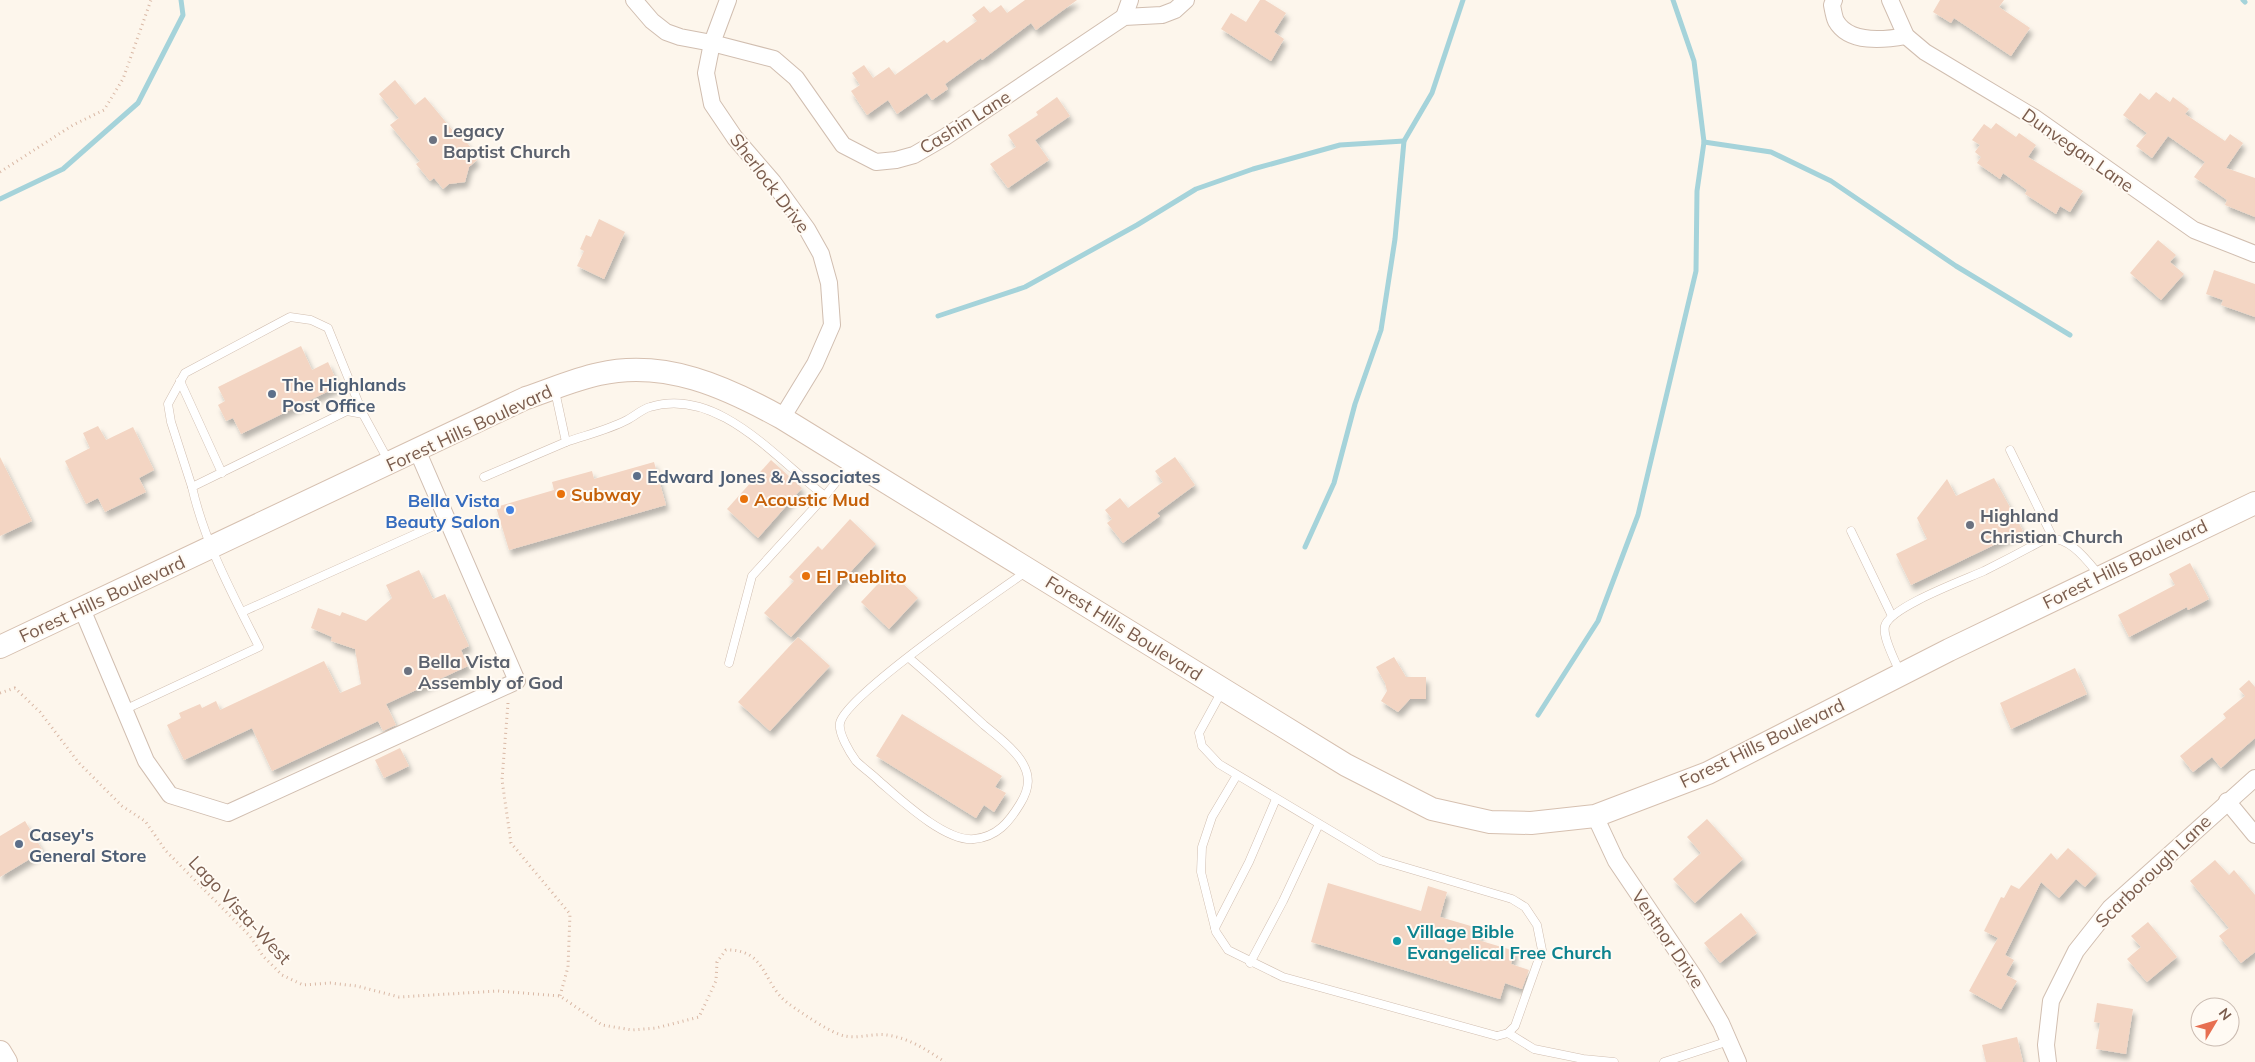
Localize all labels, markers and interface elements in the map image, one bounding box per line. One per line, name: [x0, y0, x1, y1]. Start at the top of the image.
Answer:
street label: Cashin Lane: [915, 85, 1015, 159]
street label: Dunvegan Lane: [2018, 103, 2138, 197]
place label: Legacy Baptist Church: [443, 119, 571, 163]
street label: Sherlock Drive: [725, 129, 815, 237]
marker: Legacy Baptist Church: [427, 134, 439, 146]
place label: The Highlands Post Office: [282, 373, 406, 417]
street label: Forest Hills Boulevard: [382, 379, 556, 477]
marker: The Highlands Post Office: [266, 388, 278, 400]
place label: Edward Jones & Associates: [647, 465, 880, 488]
marker: Edward Jones & Associates: [631, 470, 643, 482]
place label: Subway: [571, 483, 641, 506]
marker: Subway: [555, 488, 567, 500]
place label: Acoustic Mud: [754, 488, 870, 511]
place label: Bella Vista Beauty Salon: [385, 489, 500, 533]
marker: Acoustic Mud: [738, 493, 750, 505]
marker: Bella Vista Beauty Salon: [504, 504, 516, 516]
place label: Highland Christian Church: [1980, 504, 2123, 548]
street label: Forest Hills Boulevard: [2039, 514, 2211, 614]
marker: Highland Christian Church: [1964, 519, 1976, 531]
street label: Forest Hills Boulevard: [15, 550, 189, 648]
place label: El Pueblito: [816, 565, 907, 588]
marker: El Pueblito: [800, 570, 812, 582]
street label: Forest Hills Boulevard: [1041, 570, 1207, 686]
place label: Bella Vista Assembly of God: [418, 650, 563, 694]
marker: Bella Vista Assembly of God: [402, 665, 414, 677]
street label: Forest Hills Boulevard: [1676, 693, 1848, 793]
street label: Scarborough Lane: [2090, 810, 2216, 932]
place label: Casey's General Store: [29, 823, 147, 867]
marker: Casey's General Store: [13, 838, 25, 850]
street label: Lago Vista-West: [184, 851, 296, 969]
street label: Ventnor Drive: [1627, 885, 1709, 993]
place label: Village Bible Evangelical Free Church: [1406, 920, 1612, 964]
marker: Village Bible Evangelical Free Church: [1391, 935, 1403, 947]
north arrow: [2190, 997, 2240, 1047]
text: N: [2215, 1004, 2236, 1024]

